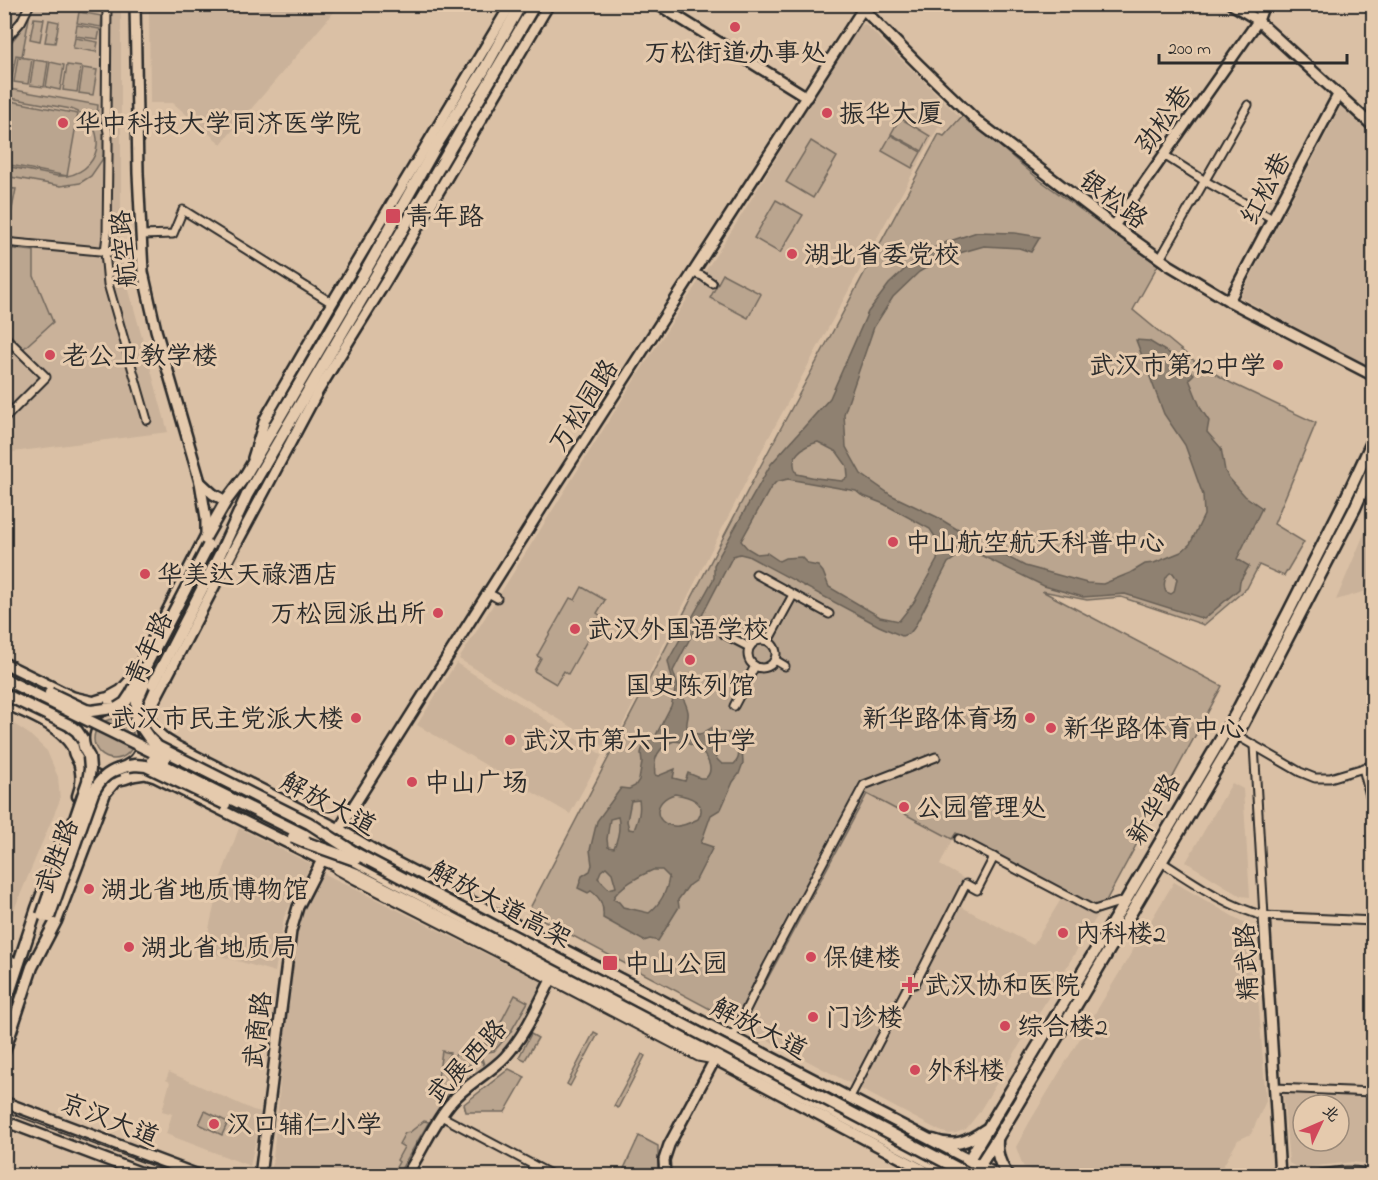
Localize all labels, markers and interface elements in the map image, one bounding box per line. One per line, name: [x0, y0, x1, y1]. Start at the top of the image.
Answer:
marker: 万松街道办事处: [728, 20, 742, 34]
scale bar: [1159, 27, 1346, 65]
place label: 万松街道办事处: [644, 36, 826, 74]
text: 200 m: [1168, 37, 1211, 63]
street label: 劲松巷: [1128, 78, 1203, 164]
place label: 振华大厦: [839, 97, 943, 135]
marker: 振华大厦: [820, 106, 834, 120]
place label: 华中科技大学同济医学院: [75, 107, 361, 145]
marker: 华中科技大学同济医学院: [56, 116, 70, 130]
street label: 红松巷: [1233, 146, 1303, 233]
street label: 银松路: [1070, 163, 1155, 240]
place label: 青年路: [406, 200, 484, 238]
marker: 青年路: [384, 207, 402, 225]
street label: 航空路: [104, 208, 148, 289]
place label: 湖北省委党校: [804, 238, 960, 276]
marker: 湖北省委党校: [785, 247, 799, 261]
place label: 老公卫教学楼: [62, 339, 218, 377]
marker: 老公卫教学楼: [43, 348, 57, 362]
place label: 武汉市第12中学: [1089, 349, 1266, 387]
street label: 万松园路: [541, 353, 630, 461]
marker: 武汉市第12中学: [1271, 358, 1285, 372]
place label: 中山航空航天科普中心: [905, 526, 1165, 564]
marker: 中山航空航天科普中心: [886, 535, 900, 549]
place label: 华美达天禄酒店: [157, 558, 339, 596]
marker: 华美达天禄酒店: [138, 567, 152, 581]
place label: 万松园派出所: [270, 597, 426, 635]
street label: 青年路: [117, 606, 184, 693]
marker: 万松园派出所: [431, 606, 445, 620]
place label: 武汉外国语学校: [587, 613, 769, 651]
marker: 武汉外国语学校: [568, 622, 582, 636]
marker: 国史陈列馆: [683, 653, 697, 667]
place label: 国史陈列馆: [625, 669, 755, 707]
place label: 武汉市民主党派大楼: [110, 702, 344, 740]
place label: 新华路体育场: [862, 702, 1018, 740]
marker: 武汉市民主党派大楼: [349, 711, 363, 725]
marker: 新华路体育场: [1023, 711, 1037, 725]
place label: 新华路体育中心: [1063, 712, 1245, 750]
marker: 新华路体育中心: [1044, 721, 1058, 735]
place label: 武汉市第六十八中学: [522, 724, 756, 762]
marker: 武汉市第六十八中学: [503, 733, 517, 747]
street label: 解放大道: [273, 764, 382, 847]
place label: 中山广场: [424, 766, 528, 804]
street label: 新华路: [1119, 767, 1192, 854]
marker: 中山广场: [405, 775, 419, 789]
place label: 公园管理处: [916, 791, 1046, 829]
marker: 公园管理处: [897, 800, 911, 814]
street label: 武胜路: [27, 814, 91, 900]
street label: 解放大道高架: [422, 853, 577, 960]
place label: 湖北省地质博物馆: [101, 873, 309, 911]
marker: 湖北省地质博物馆: [82, 882, 96, 896]
place label: 内科楼2: [1075, 917, 1166, 955]
street label: 精武路: [1228, 922, 1270, 1002]
marker: 内科楼2: [1056, 926, 1070, 940]
place label: 湖北省地质局: [141, 931, 297, 969]
marker: 湖北省地质局: [122, 940, 136, 954]
place label: 保健楼: [823, 941, 901, 979]
place label: 中山公园: [624, 947, 728, 985]
marker: 保健楼: [804, 950, 818, 964]
marker: 中山公园: [601, 954, 619, 972]
place label: 武汉协和医院: [924, 969, 1080, 1007]
marker: 武汉协和医院: [901, 976, 919, 994]
street label: 武商路: [236, 989, 284, 1071]
street label: 解放大道: [704, 990, 814, 1071]
place label: 门诊楼: [825, 1001, 903, 1039]
marker: 门诊楼: [806, 1010, 820, 1024]
place label: 综合楼2: [1017, 1010, 1108, 1048]
street label: 武展西路: [419, 1012, 518, 1114]
marker: 综合楼2: [998, 1019, 1012, 1033]
place label: 外科楼: [927, 1054, 1005, 1092]
marker: 外科楼: [908, 1063, 922, 1077]
street label: 京汉大道: [54, 1085, 164, 1158]
north arrow: [1291, 1093, 1351, 1153]
text: 北: [1316, 1100, 1345, 1128]
place label: 汉口辅仁小学: [226, 1108, 382, 1146]
marker: 汉口辅仁小学: [207, 1117, 221, 1131]

